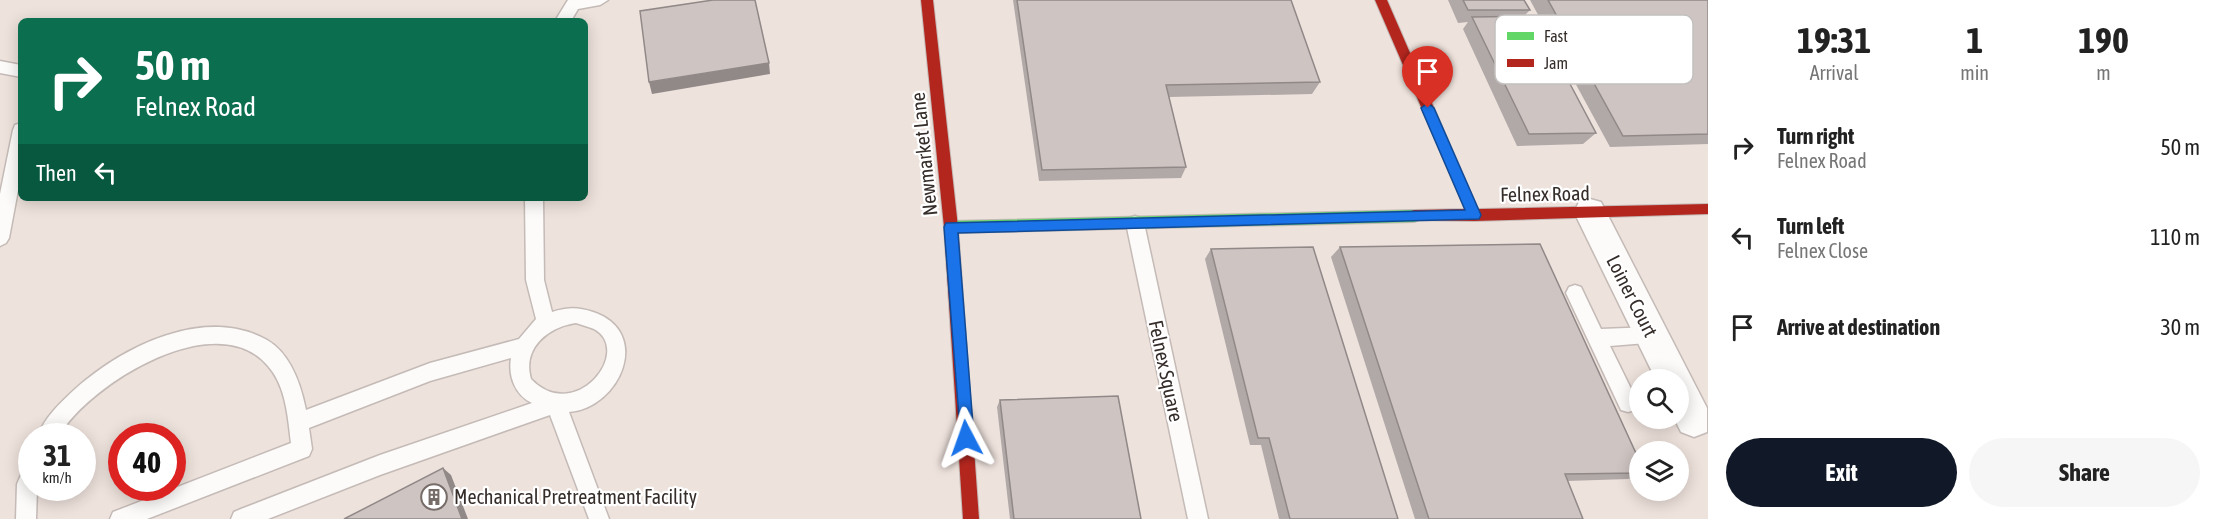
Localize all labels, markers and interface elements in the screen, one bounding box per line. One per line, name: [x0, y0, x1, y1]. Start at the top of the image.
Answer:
legend: [1495, 15, 1693, 84]
text: 19:31: [1797, 19, 1871, 61]
text: 1: [1966, 19, 1983, 61]
text: 190: [2078, 19, 2129, 61]
text: Fast: [1544, 27, 1568, 45]
text: 50 m: [135, 41, 210, 89]
icon: right: [36, 42, 114, 120]
pin: [1402, 46, 1453, 108]
text: Jam: [1544, 54, 1568, 72]
icon: arrive: [1411, 55, 1444, 88]
text: Arrival: [1810, 61, 1859, 84]
text: min: [1960, 61, 1989, 84]
text: m: [2096, 61, 2111, 84]
text: Felnex Road: [135, 91, 256, 122]
street label: Newmarket Lane: [906, 91, 941, 217]
text: Turn right: [1777, 123, 1854, 149]
icon: right: [1726, 131, 1759, 164]
text: 50 m: [2160, 134, 2200, 160]
text: Felnex Road: [1777, 149, 1867, 172]
icon: left: [89, 156, 122, 189]
text: Then: [36, 160, 77, 186]
street label: Felnex Road: [1500, 181, 1590, 206]
text: Turn left: [1777, 213, 1844, 239]
icon: left: [1726, 221, 1759, 254]
text: 110 m: [2150, 224, 2200, 250]
text: Felnex Close: [1777, 239, 1868, 262]
street label: Loiner Court: [1602, 251, 1663, 341]
icon: arrive: [1726, 311, 1759, 344]
text: Arrive at destination: [1777, 314, 1940, 340]
text: 30 m: [2160, 314, 2200, 340]
street label: Felnex Square: [1145, 318, 1188, 424]
map controls: [1629, 369, 1689, 501]
button: search: [1629, 369, 1689, 429]
position arrow: [934, 406, 998, 470]
speed limit sign: 40: [108, 423, 186, 501]
text: 31: [43, 438, 71, 472]
button: Exit: [1726, 438, 1957, 507]
button: Share: [1969, 438, 2200, 507]
button: layers: [1629, 441, 1689, 501]
text: km/h: [42, 469, 72, 486]
building icon: Mechanical Pretreatment Facility: [419, 482, 449, 512]
place label: Mechanical Pretreatment Facility: [454, 485, 697, 508]

